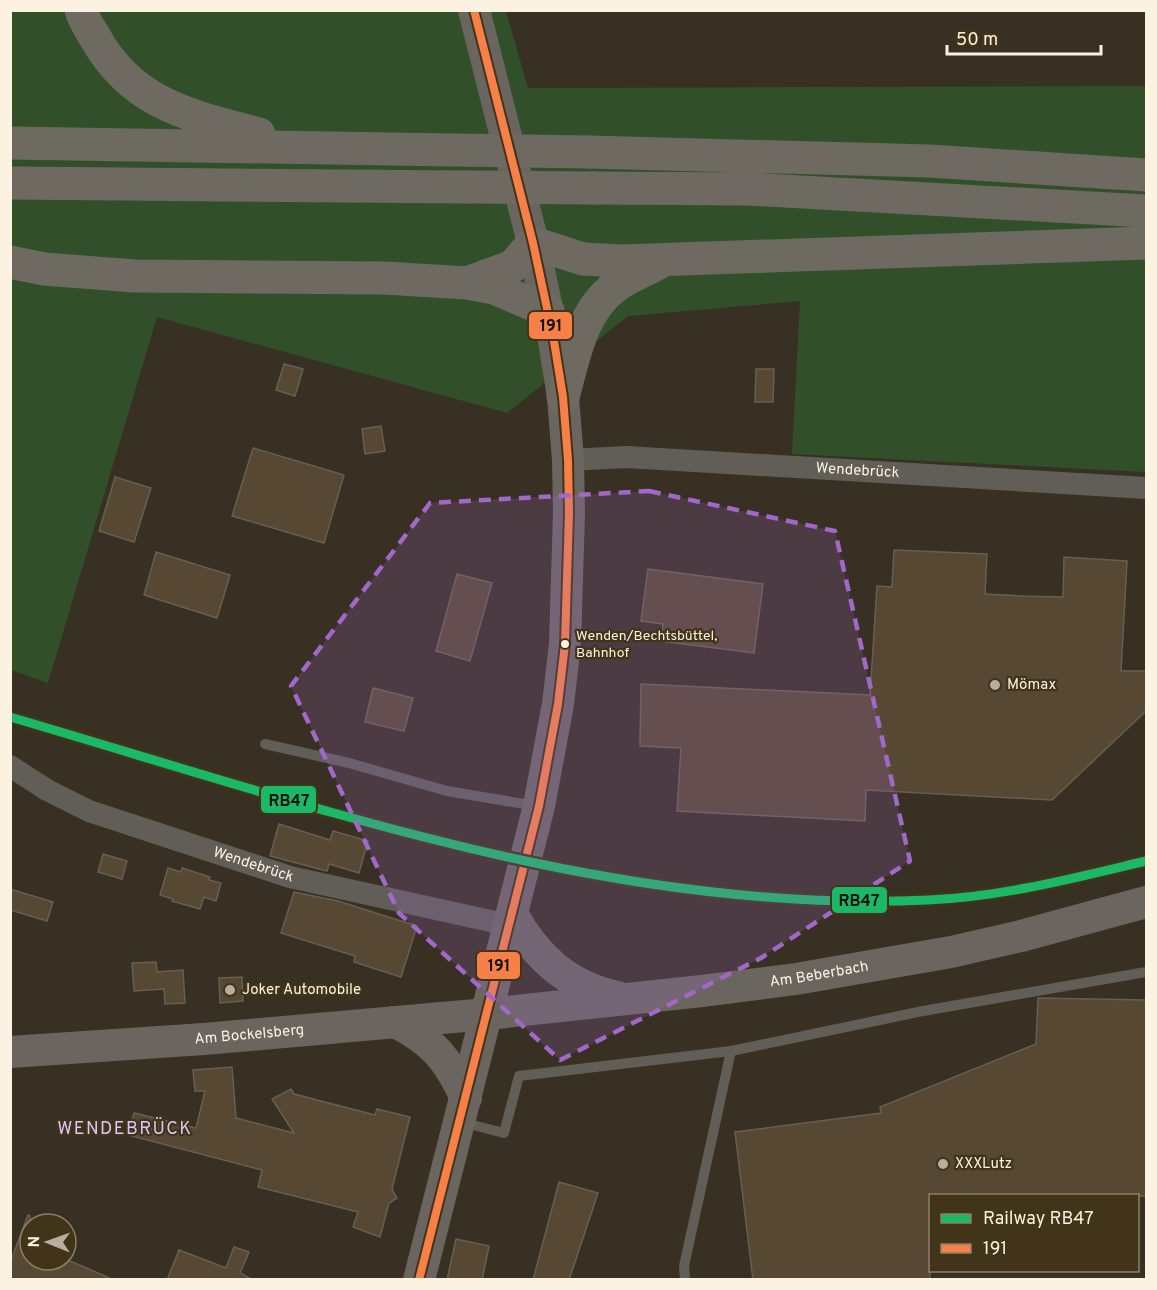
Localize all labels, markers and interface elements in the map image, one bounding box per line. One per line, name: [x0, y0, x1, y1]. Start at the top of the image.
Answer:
scale bar: [947, 18, 1102, 56]
text: 50 m: [956, 29, 998, 52]
line badge: 191: [528, 311, 573, 340]
text: 191: [540, 317, 562, 337]
street label: Wendebrück: [815, 459, 900, 483]
place label: Wenden/Bechtsbüttel, Bahnhof: [576, 628, 717, 662]
marker: Wenden/Bechtsbüttel, Bahnhof: [559, 638, 571, 650]
place label: Mömax: [1007, 676, 1056, 695]
marker: Mömax: [988, 678, 1002, 692]
line badge: RB47: [260, 785, 317, 814]
text: RB47: [269, 792, 309, 812]
street label: Wendebrück: [211, 843, 296, 887]
line badge: RB47: [831, 886, 888, 914]
text: RB47: [839, 892, 879, 912]
line badge: 191: [476, 951, 521, 980]
text: 191: [488, 957, 510, 977]
street label: Am Beberbach: [769, 957, 870, 992]
place label: Joker Automobile: [242, 981, 361, 1000]
marker: Joker Automobile: [223, 983, 237, 997]
street label: Am Bockelsberg: [194, 1021, 305, 1049]
district label: WENDEBRÜCK: [57, 1116, 193, 1141]
place label: XXXLutz: [955, 1155, 1012, 1174]
marker: XXXLutz: [936, 1157, 950, 1171]
legend: [929, 1194, 1139, 1272]
text: Railway RB47: [983, 1208, 1094, 1231]
north arrow: [18, 1212, 78, 1272]
text: N: [25, 1236, 45, 1248]
text: 191: [983, 1238, 1007, 1261]

